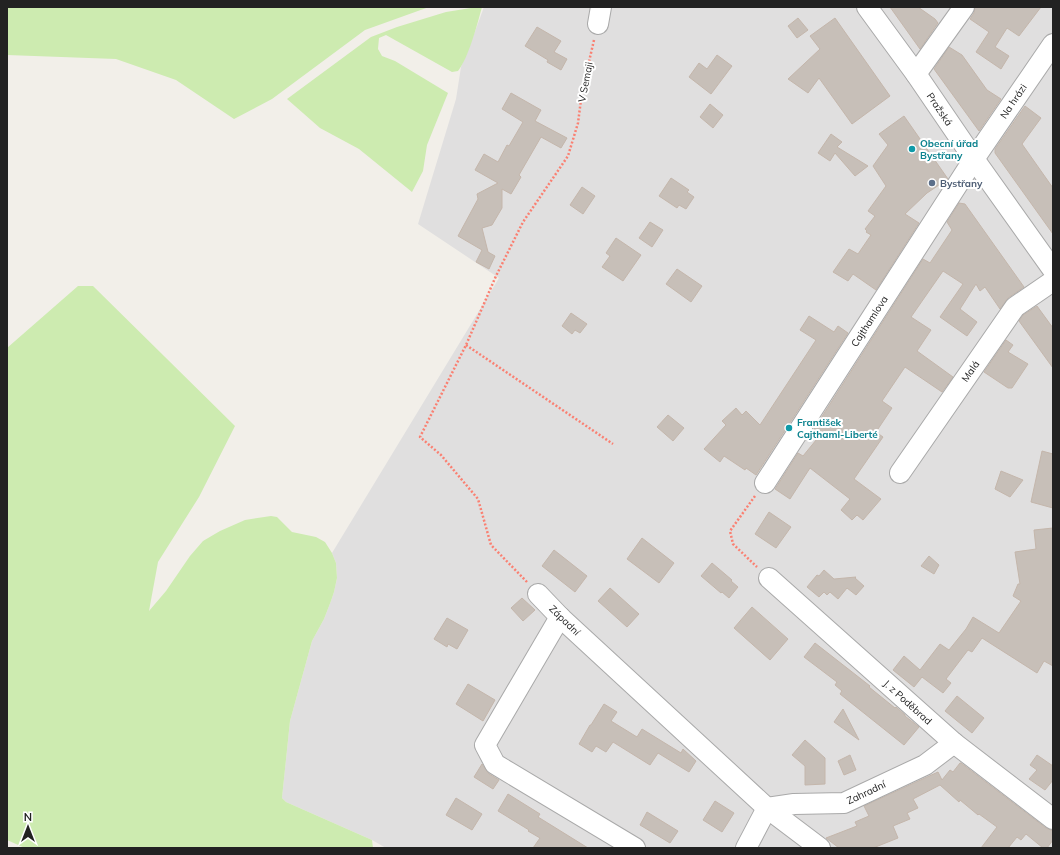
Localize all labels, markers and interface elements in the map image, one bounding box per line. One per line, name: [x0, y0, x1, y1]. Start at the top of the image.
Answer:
street label: V Semaji: [575, 61, 596, 103]
street label: Na hrázi: [997, 81, 1030, 121]
street label: Pražská: [924, 90, 955, 128]
place label: Obecní úřad Bystřany: [920, 137, 978, 162]
marker: Obecní úřad Bystřany: [907, 144, 917, 154]
place label: Bystřany: [940, 177, 983, 190]
marker: Bystřany: [927, 178, 937, 188]
street label: Cajthamlova: [848, 293, 891, 349]
street label: Malá: [958, 358, 982, 384]
place label: František Cajthaml-Liberté: [797, 416, 878, 441]
marker: František Cajthaml-Liberté: [784, 423, 794, 433]
street label: Západní: [546, 602, 583, 639]
street label: J. z Poděbrad: [881, 677, 935, 728]
street label: Zahradní: [845, 778, 888, 807]
north arrow: [8, 807, 48, 847]
text: N: [24, 810, 32, 824]

